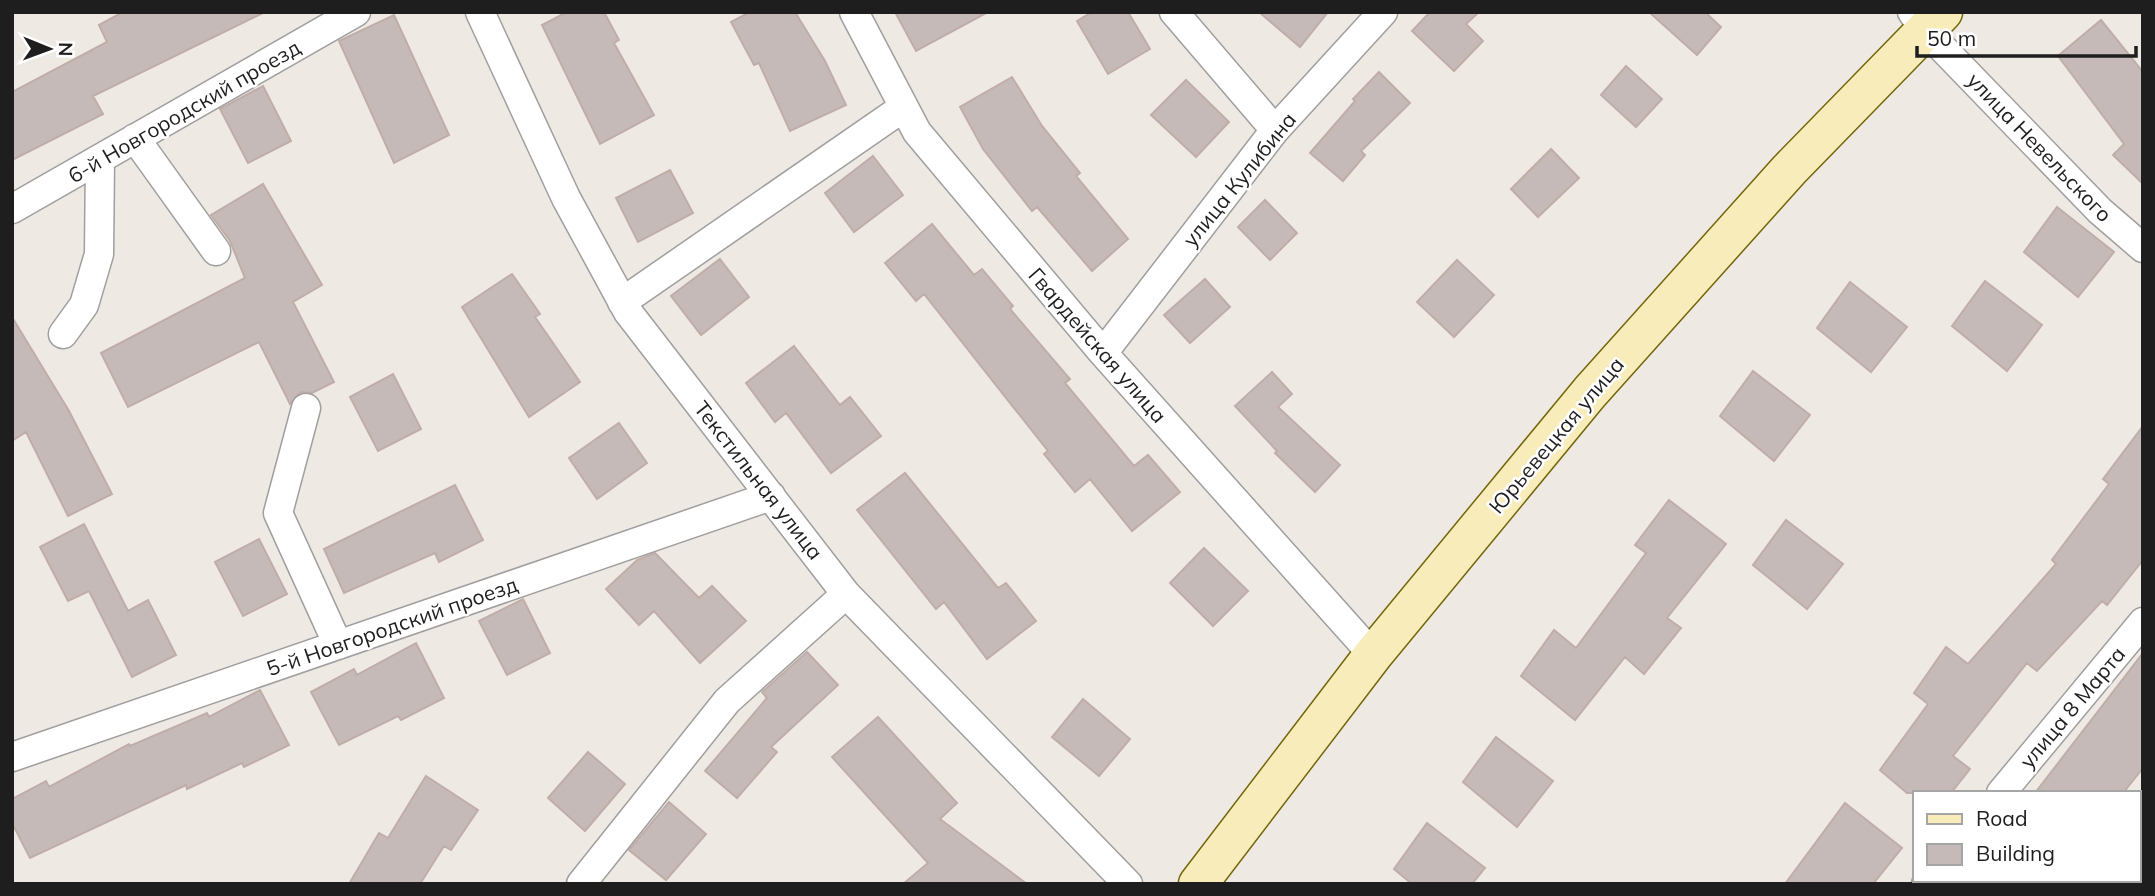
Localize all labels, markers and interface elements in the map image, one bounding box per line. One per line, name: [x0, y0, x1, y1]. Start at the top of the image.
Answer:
north arrow: [14, 14, 84, 84]
scale bar: [1917, 14, 2136, 58]
text: 50 m: [1927, 25, 1976, 51]
street label: 6-й Новгородский проезд: [63, 34, 305, 188]
text: N: [54, 42, 78, 57]
street label: улица Невельского: [1962, 67, 2118, 227]
street label: улица Кулибина: [1177, 106, 1301, 252]
street label: Гвардейская улица: [1024, 262, 1172, 428]
street label: Юрьевецкая улица: [1483, 351, 1629, 519]
street label: Текстильная улица: [689, 396, 829, 564]
street label: 5-й Новгородский проезд: [263, 571, 521, 681]
street label: улица 8 Марта: [2014, 641, 2130, 773]
legend: [1913, 791, 2141, 882]
text: Road: [1976, 805, 2027, 831]
text: Building: [1976, 840, 2055, 866]

